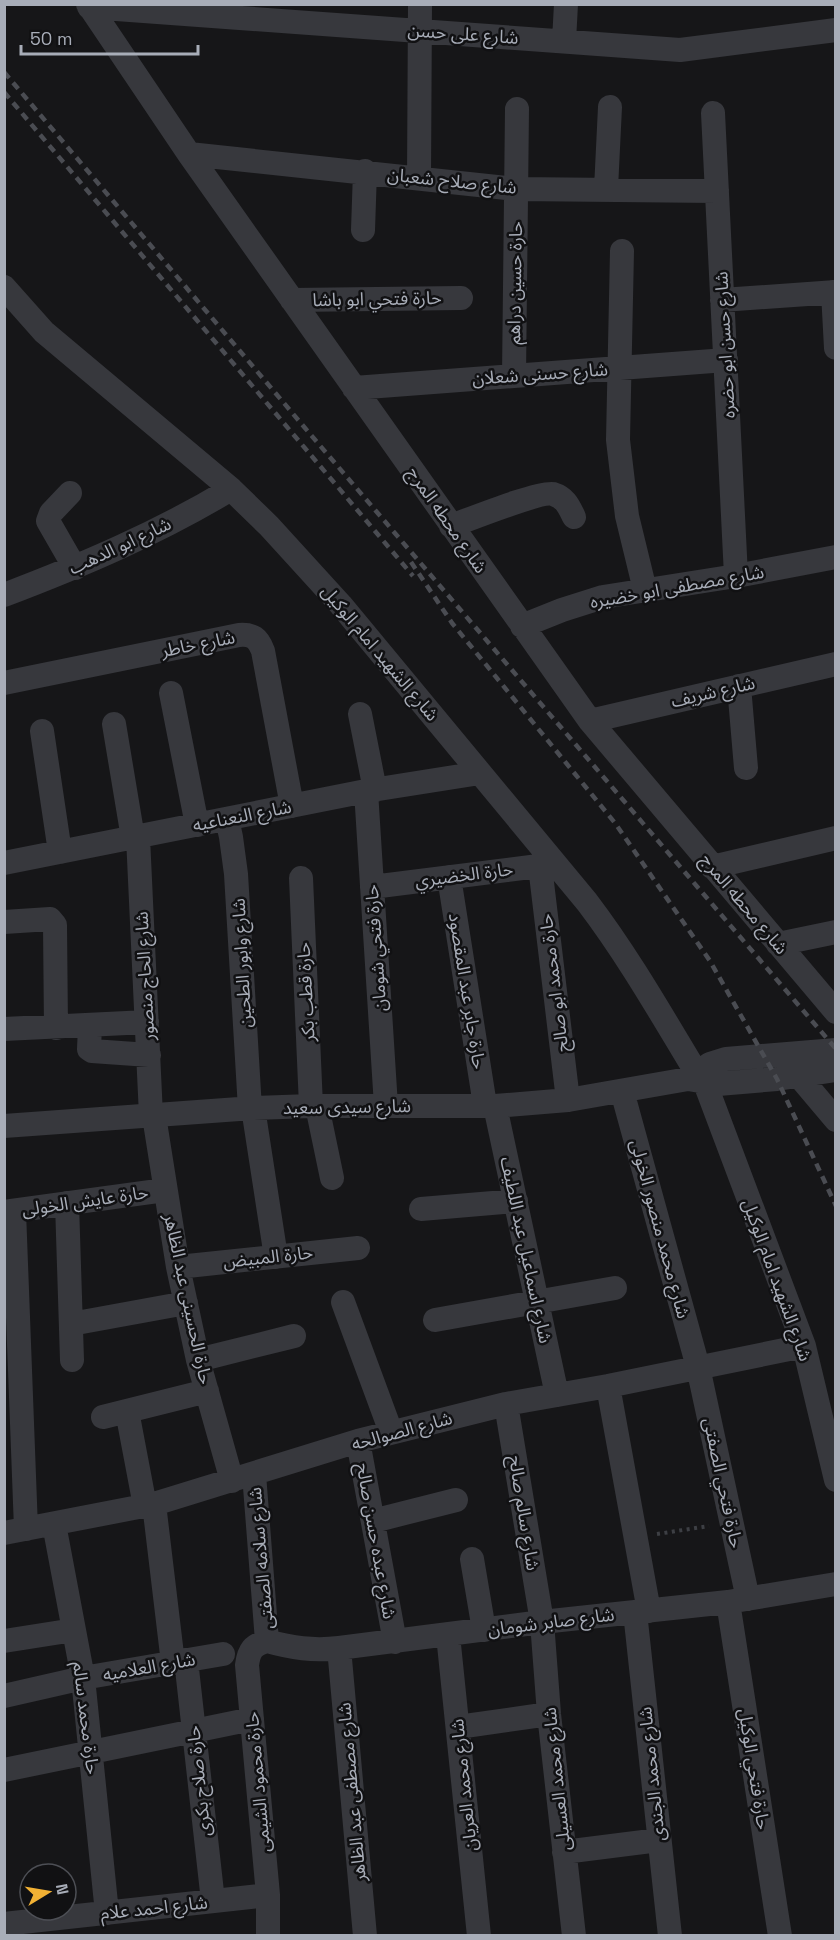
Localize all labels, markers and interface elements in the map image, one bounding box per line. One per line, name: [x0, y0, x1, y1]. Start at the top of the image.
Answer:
scale bar: [21, 18, 198, 56]
street label: شارع على حسن: [407, 18, 519, 52]
text: 50 m: [30, 27, 72, 50]
street label: شارع صلاح شعبان: [386, 162, 518, 202]
street label: حارة حسين دراهم: [502, 221, 529, 345]
street label: شارع حسن ابو حضره: [709, 271, 743, 419]
street label: حارة فتحي ابو باشا: [312, 286, 442, 313]
street label: شارع حسنى شعلان: [471, 357, 609, 393]
street label: شارع محطه المرج: [400, 462, 493, 579]
street label: شارع ابو الدهب: [65, 512, 176, 582]
street label: شارع مصطفى ابو خضيره: [588, 560, 766, 616]
street label: شارع الشهيد امام الوكيل: [314, 580, 444, 728]
street label: شارع خاطر: [158, 625, 237, 665]
street label: شارع شريف: [669, 671, 758, 715]
street label: شارع النعناعيه: [191, 795, 294, 839]
street label: شارع محطه المرج: [693, 848, 793, 961]
street label: حارة الخضيري: [414, 857, 515, 894]
street label: حارة فتحي شومان: [360, 884, 394, 1012]
street label: شارع وابور الطحين: [227, 898, 259, 1028]
street label: شارع الحاج منصور: [130, 911, 162, 1042]
street label: حارة جابر عبد المقصود: [444, 911, 491, 1071]
street label: حارة محمد ابو صالح: [534, 912, 575, 1054]
street label: حارة قطب بكر: [291, 942, 320, 1044]
street label: شارع سيدى سعيد: [283, 1094, 411, 1122]
street label: شارع محمد منصور الخولى: [623, 1137, 695, 1322]
street label: شارع اسماعيل عبد اللطيف: [493, 1154, 558, 1346]
street label: حارة عايش الخولى: [20, 1180, 150, 1221]
street label: شارع الشهيد امام الوكيل: [735, 1196, 818, 1365]
street label: حارة الحسينى عبد الظاهر: [159, 1210, 218, 1386]
street label: حارة المبيض: [222, 1240, 314, 1273]
street label: شارع الصوالحه: [349, 1406, 456, 1458]
street label: حارة فتحي الصفتى: [696, 1416, 749, 1551]
street label: شارع سالم صالح: [501, 1454, 545, 1573]
street label: شارع عبده حسن صالح: [348, 1461, 402, 1621]
street label: شارع سلامه الصفتى: [243, 1486, 281, 1630]
street label: شارع صابر شومان: [486, 1602, 616, 1644]
street label: شارع العلاميه: [101, 1647, 198, 1689]
street label: حارة محمد سالم: [66, 1660, 105, 1776]
street label: شارع مصطفى عبد الظاهر: [332, 1701, 374, 1884]
street label: شارع محمد الجندى: [633, 1705, 673, 1842]
street label: شارع محمد العسيلى: [538, 1706, 578, 1852]
street label: حارة فتحي الوكيل: [731, 1707, 775, 1832]
street label: حارة محمود الشيمى: [240, 1711, 275, 1853]
street label: شارع محمد العريان: [445, 1717, 485, 1852]
street label: حارة صلاح بكرى: [181, 1724, 218, 1838]
north arrow: [18, 1862, 78, 1922]
text: N: [51, 1882, 74, 1897]
street label: شارع احمد علام: [99, 1890, 209, 1928]

